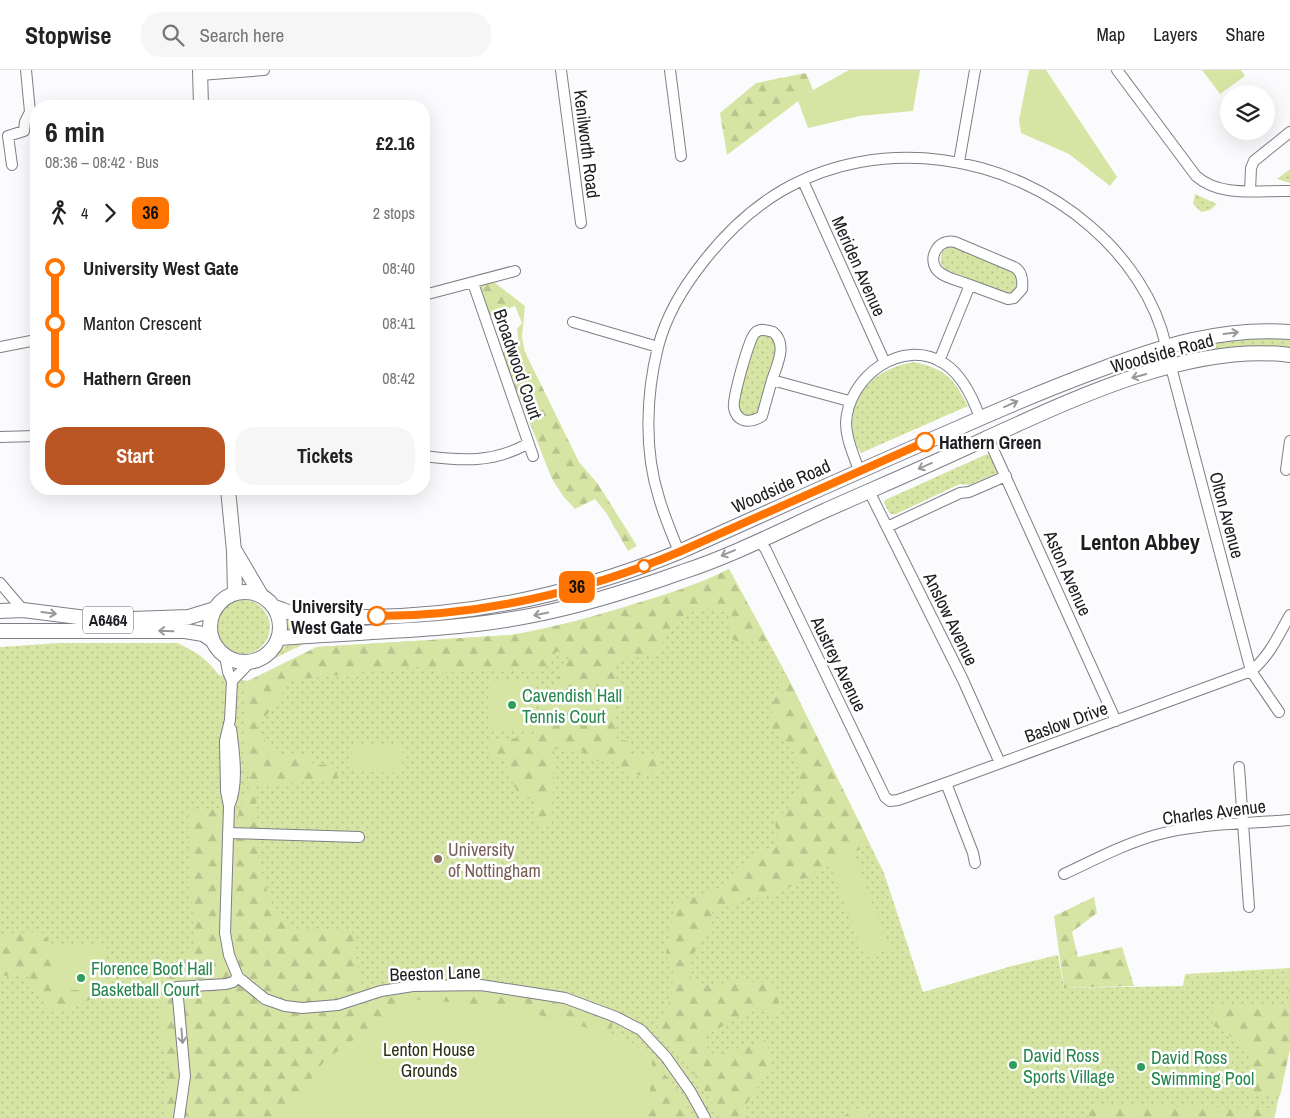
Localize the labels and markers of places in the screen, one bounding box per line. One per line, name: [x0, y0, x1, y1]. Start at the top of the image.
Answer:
place label: Hathern Green: [939, 430, 1042, 455]
marker: Hathern Green: [915, 432, 935, 452]
unlabelled marker: [637, 559, 651, 573]
place label: University West Gate: [291, 594, 364, 640]
marker: University West Gate: [367, 606, 387, 626]
place label: Cavendish Hall Tennis Court: [522, 683, 622, 729]
marker: Cavendish Hall Tennis Court: [506, 699, 518, 711]
place label: University of Nottingham: [448, 837, 541, 883]
marker: University of Nottingham: [432, 853, 444, 865]
place label: Florence Boot Hall Basketball Court: [91, 956, 212, 1002]
marker: Florence Boot Hall Basketball Court: [75, 972, 87, 984]
place label: David Ross Sports Village: [1023, 1043, 1115, 1089]
place label: David Ross Swimming Pool: [1151, 1045, 1254, 1091]
marker: David Ross Sports Village: [1007, 1059, 1019, 1071]
marker: David Ross Swimming Pool: [1135, 1061, 1147, 1073]

